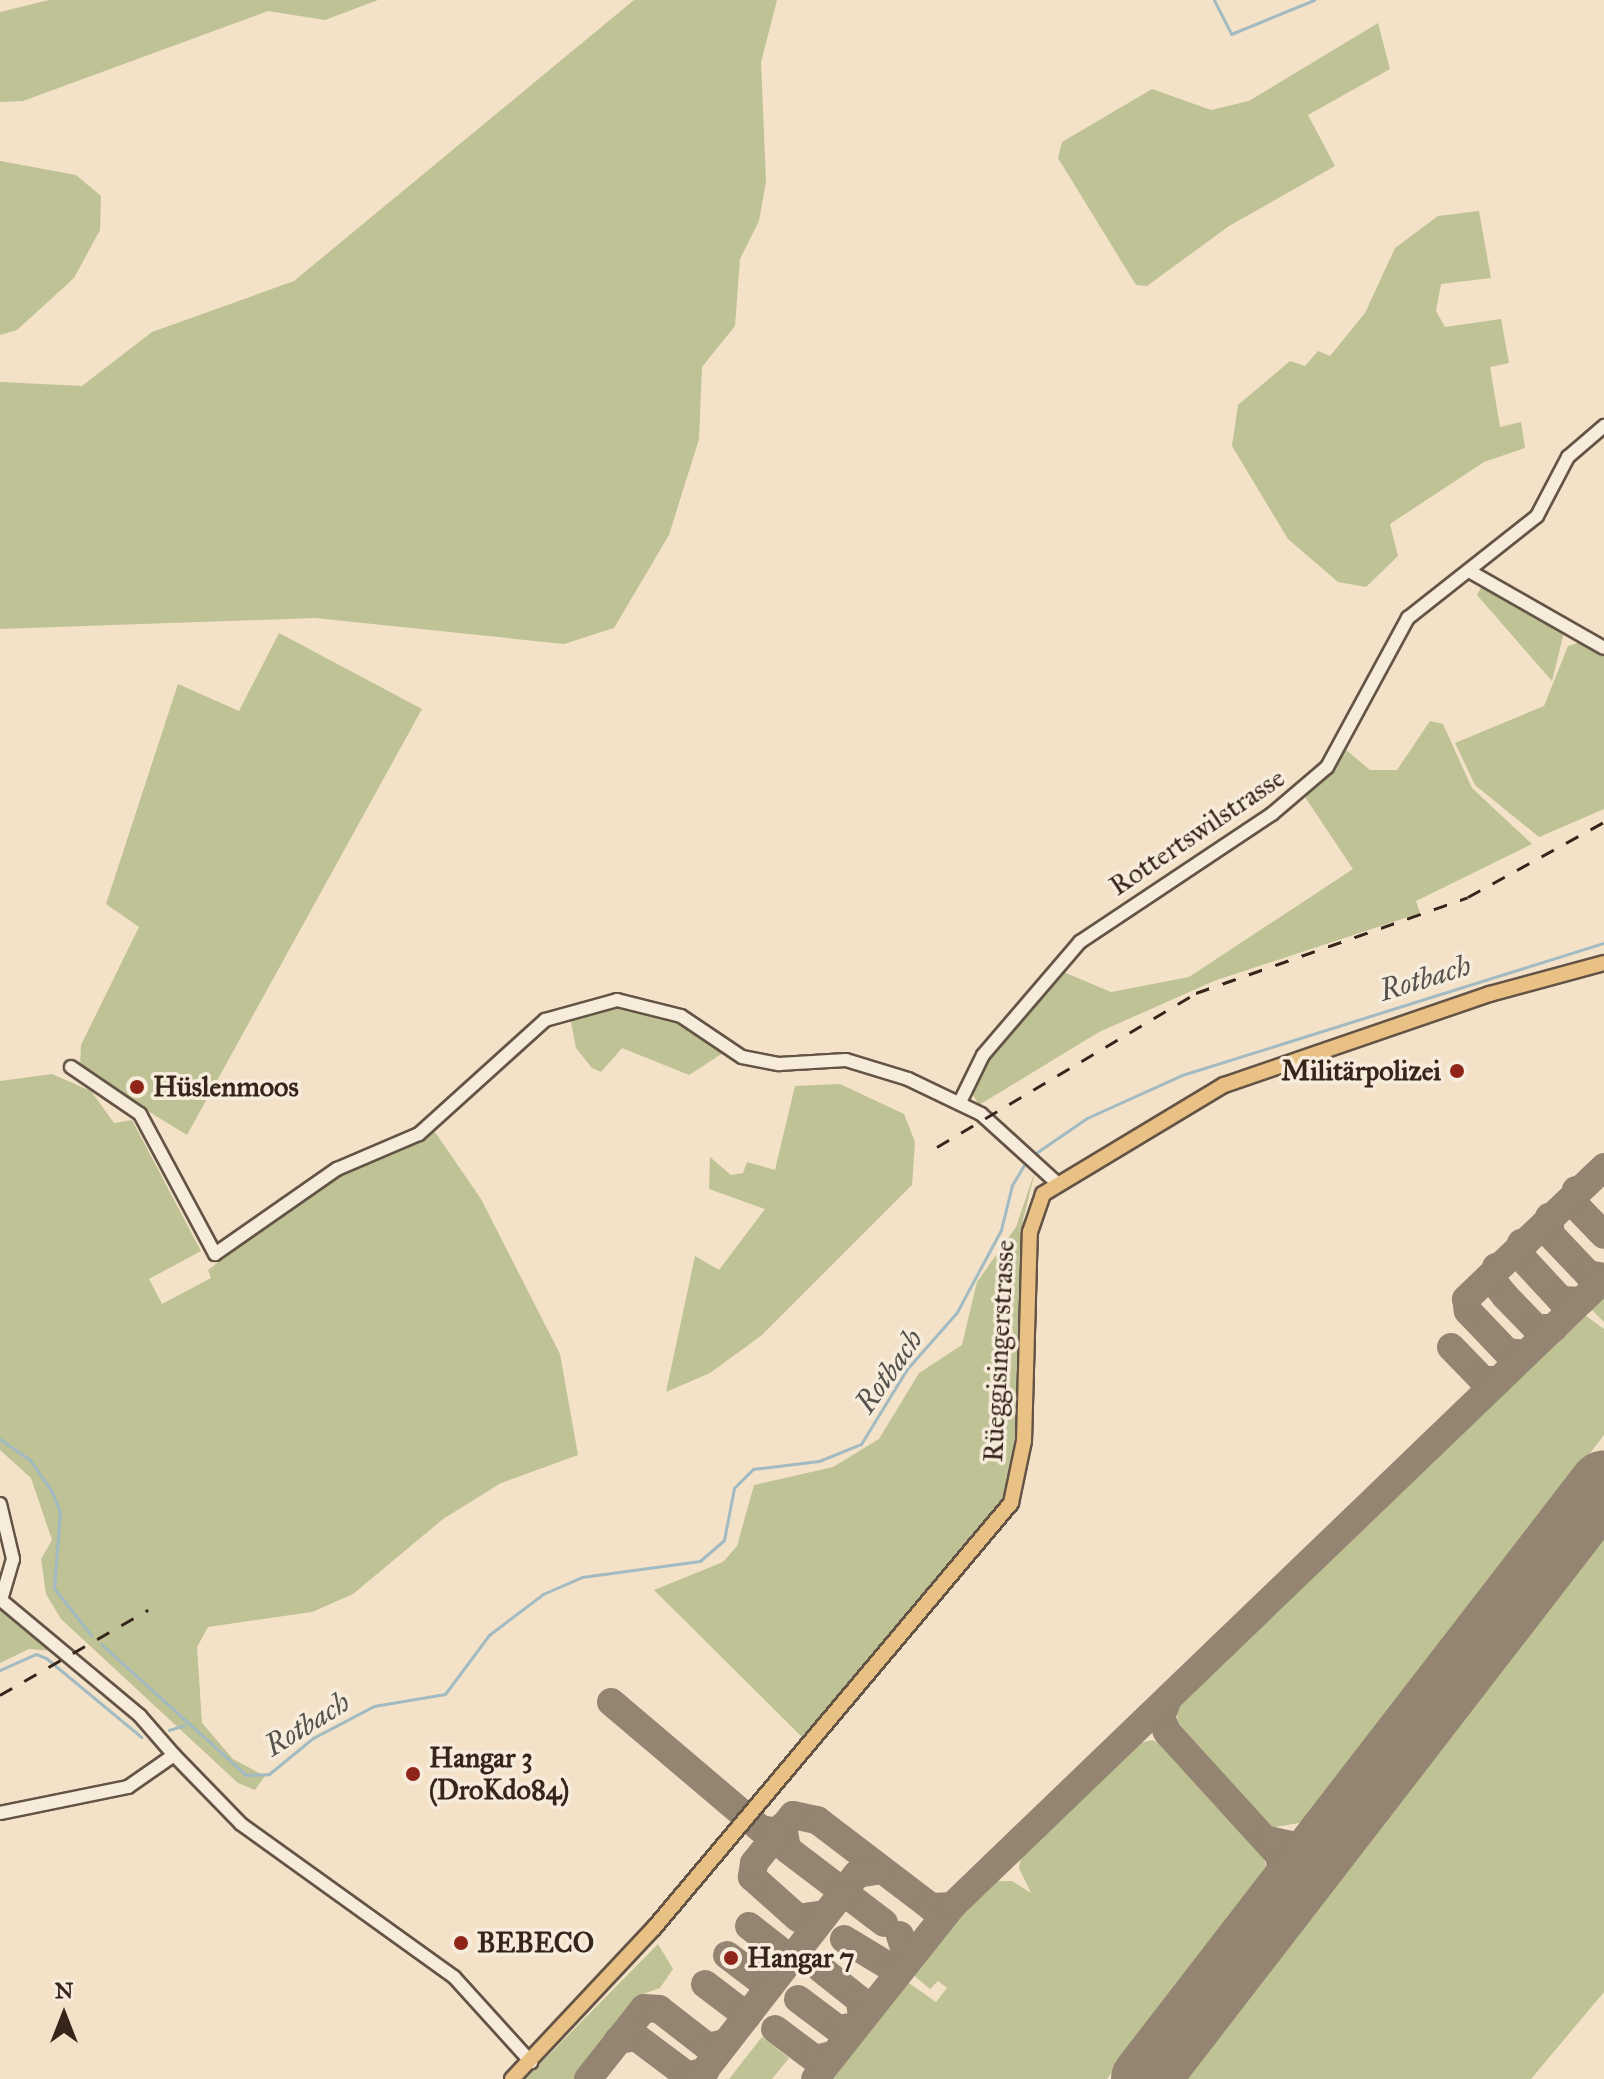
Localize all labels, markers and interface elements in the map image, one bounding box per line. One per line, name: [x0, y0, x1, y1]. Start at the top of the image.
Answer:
street label: Rottertswilstrasse: [1103, 761, 1291, 903]
water label: Rotbach: [1375, 947, 1475, 1009]
place label: Militärpolizei: [1281, 1054, 1441, 1088]
marker: Militärpolizei: [1448, 1062, 1466, 1080]
place label: Hüslenmoos: [153, 1070, 299, 1104]
marker: Hüslenmoos: [128, 1078, 146, 1096]
street label: Rüeggisingerstrasse: [976, 1239, 1022, 1463]
water label: Rotbach: [847, 1322, 931, 1420]
water label: Rotbach: [258, 1684, 356, 1764]
place label: Hangar 3 (DroKdo84): [429, 1741, 569, 1807]
marker: Hangar 3 (DroKdo84): [404, 1765, 422, 1783]
place label: BEBECO: [477, 1926, 594, 1960]
marker: BEBECO: [452, 1934, 470, 1952]
place label: Hangar 7: [747, 1941, 855, 1975]
marker: Hangar 7: [722, 1949, 740, 1967]
north arrow: [24, 1975, 104, 2055]
text: N: [55, 1977, 73, 2004]

